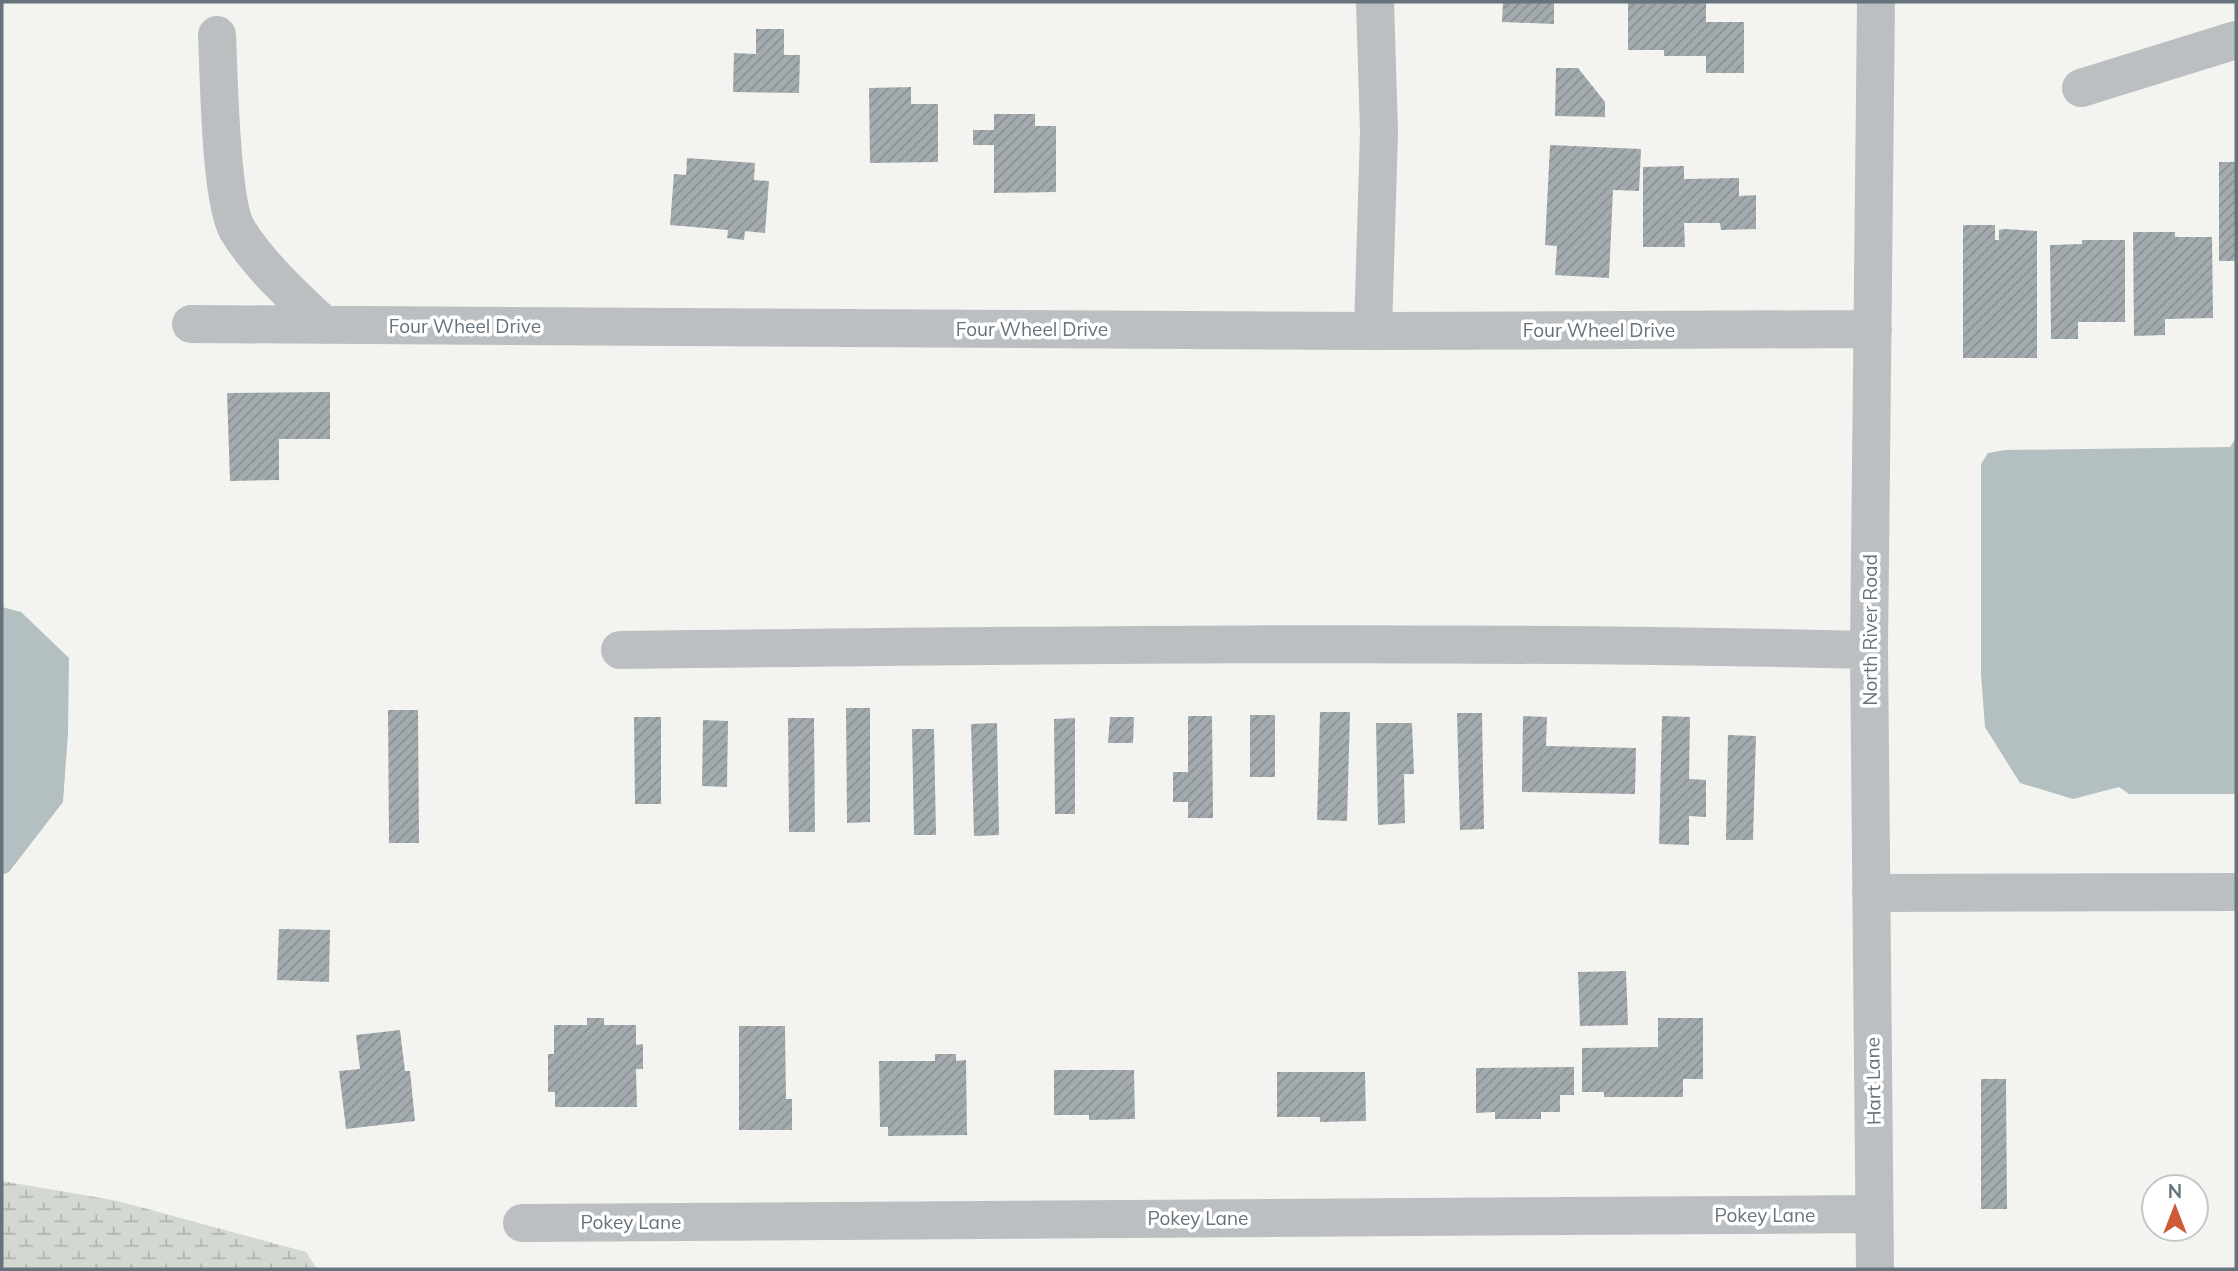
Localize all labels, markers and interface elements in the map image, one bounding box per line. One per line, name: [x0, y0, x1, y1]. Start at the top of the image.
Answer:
street label: Four Wheel Drive: [389, 314, 541, 338]
street label: Four Wheel Drive: [956, 317, 1108, 341]
street label: Four Wheel Drive: [1523, 318, 1675, 342]
street label: North River Road: [1858, 554, 1882, 706]
street label: Hart Lane: [1860, 1037, 1886, 1125]
north arrow: [2140, 1173, 2210, 1243]
text: N: [2168, 1179, 2182, 1203]
street label: Pokey Lane: [1715, 1203, 1815, 1227]
street label: Pokey Lane: [1148, 1206, 1248, 1230]
street label: Pokey Lane: [581, 1210, 681, 1234]

